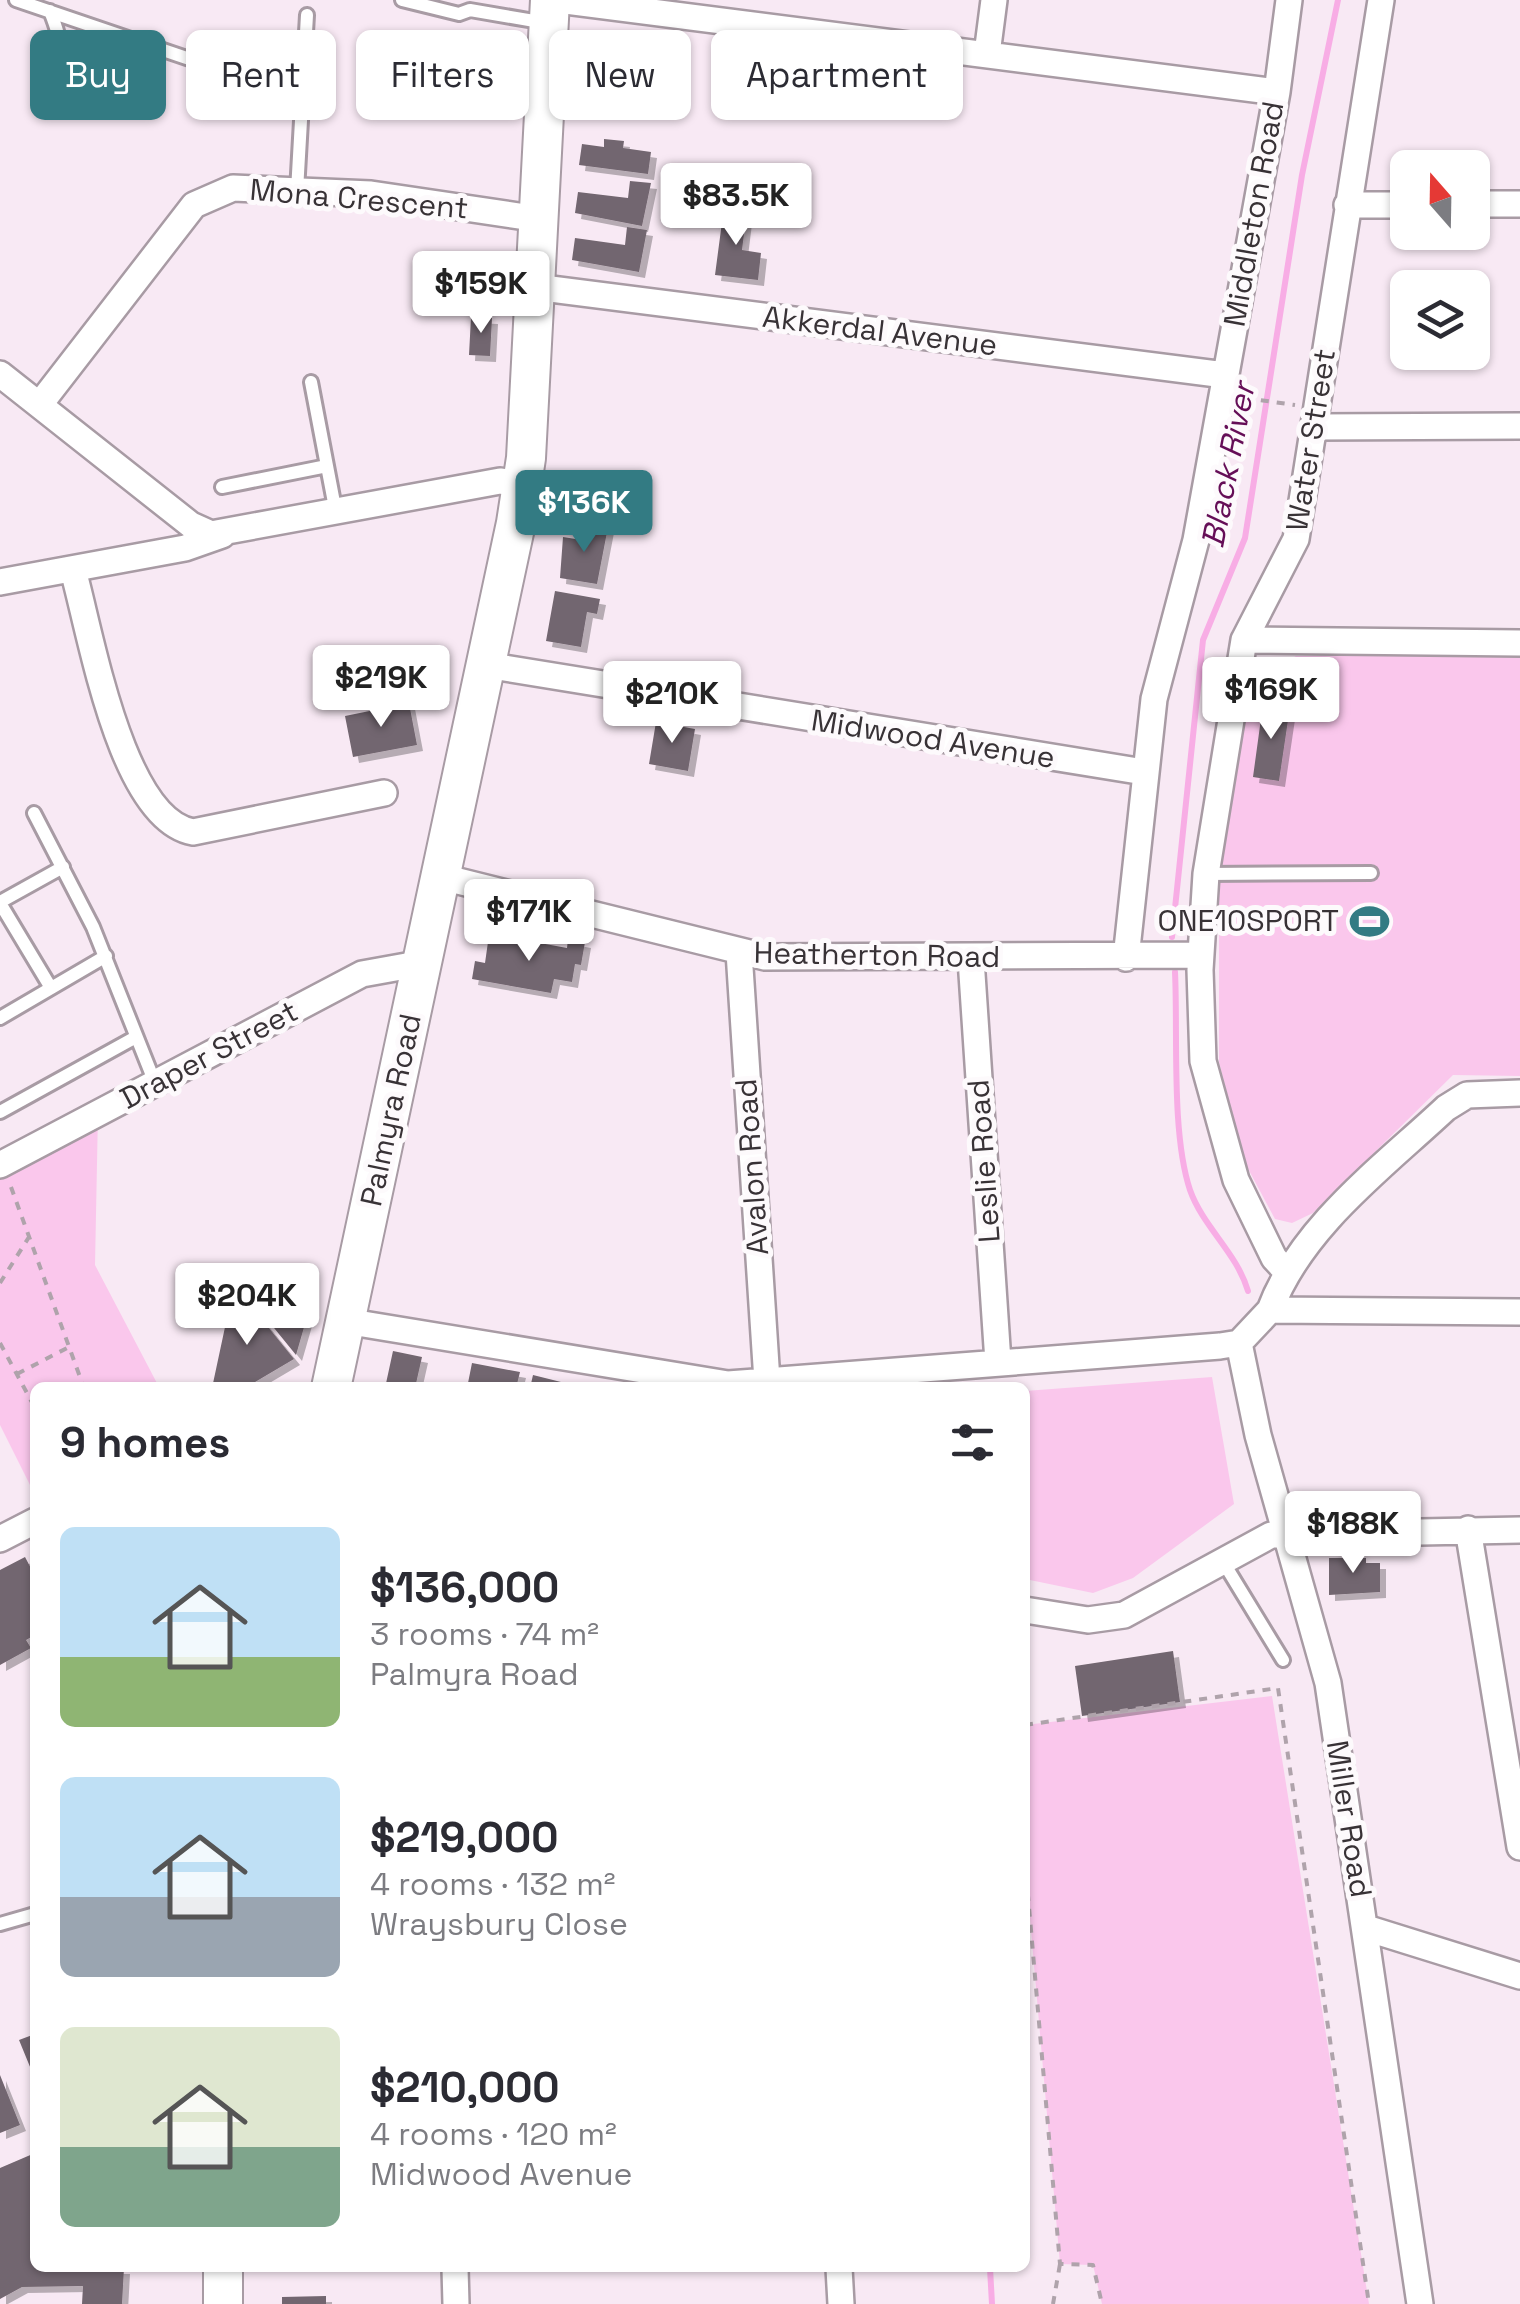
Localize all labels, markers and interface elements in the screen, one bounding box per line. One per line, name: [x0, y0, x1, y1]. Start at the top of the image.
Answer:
chip: Buy: [30, 30, 166, 120]
chip: Rent: [186, 30, 336, 120]
chip: Filters: [356, 30, 529, 120]
chip: New: [549, 30, 691, 120]
chip: Apartment: [711, 30, 963, 120]
street label: Middleton Road: [1215, 98, 1293, 330]
north arrow: [1390, 150, 1490, 250]
map controls: [1390, 150, 1490, 370]
pin: $83.5K: [655, 163, 817, 248]
street label: Mona Crescent: [248, 170, 470, 227]
text: $83.5K: [683, 175, 789, 215]
pin: $159K: [411, 251, 551, 336]
text: $159K: [435, 263, 527, 303]
button: layers: [1390, 270, 1490, 370]
street label: Akkerdal Avenue: [761, 297, 1000, 364]
street label: Water Street: [1277, 346, 1344, 534]
water label: Black River: [1192, 376, 1264, 551]
pin: $136K: [514, 470, 654, 555]
text: $136K: [537, 482, 631, 522]
pin: $219K: [311, 645, 451, 730]
text: $219K: [335, 657, 427, 697]
pin: $169K: [1201, 657, 1341, 742]
pin: $210K: [602, 661, 742, 746]
text: $169K: [1224, 669, 1318, 709]
text: $210K: [625, 673, 719, 713]
street label: Midwood Avenue: [809, 700, 1058, 777]
pin: $171K: [459, 879, 599, 964]
text: $171K: [486, 891, 572, 931]
sports icon: ONE10SPORT: [1348, 900, 1390, 942]
place label: ONE10SPORT: [1158, 901, 1339, 940]
street label: Heatherton Road: [753, 933, 1001, 976]
street label: Draper Street: [113, 991, 304, 1118]
street label: Palmyra Road: [351, 1010, 430, 1210]
street label: Avalon Road: [726, 1077, 777, 1257]
street label: Leslie Road: [958, 1078, 1009, 1244]
pin: $204K: [177, 1263, 317, 1348]
text: $204K: [197, 1275, 297, 1315]
icon: filters: [945, 1415, 1000, 1470]
text: 9 homes: [60, 1416, 230, 1469]
pin: $188K: [1283, 1491, 1423, 1576]
text: $188K: [1307, 1503, 1399, 1543]
text: $136,000: [370, 1561, 559, 1614]
icon: home: [140, 1567, 260, 1687]
text: 3 rooms · 74 m²: [370, 1614, 599, 1654]
text: Palmyra Road: [370, 1654, 579, 1694]
street label: Miller Road: [1318, 1738, 1381, 1900]
text: $219,000: [370, 1811, 558, 1864]
icon: home: [140, 1817, 260, 1937]
text: 4 rooms · 132 m²: [370, 1864, 616, 1904]
text: Wraysbury Close: [370, 1904, 628, 1944]
text: $210,000: [370, 2061, 560, 2114]
icon: home: [140, 2067, 260, 2187]
text: 4 rooms · 120 m²: [370, 2114, 617, 2154]
text: Midwood Avenue: [370, 2154, 632, 2194]

